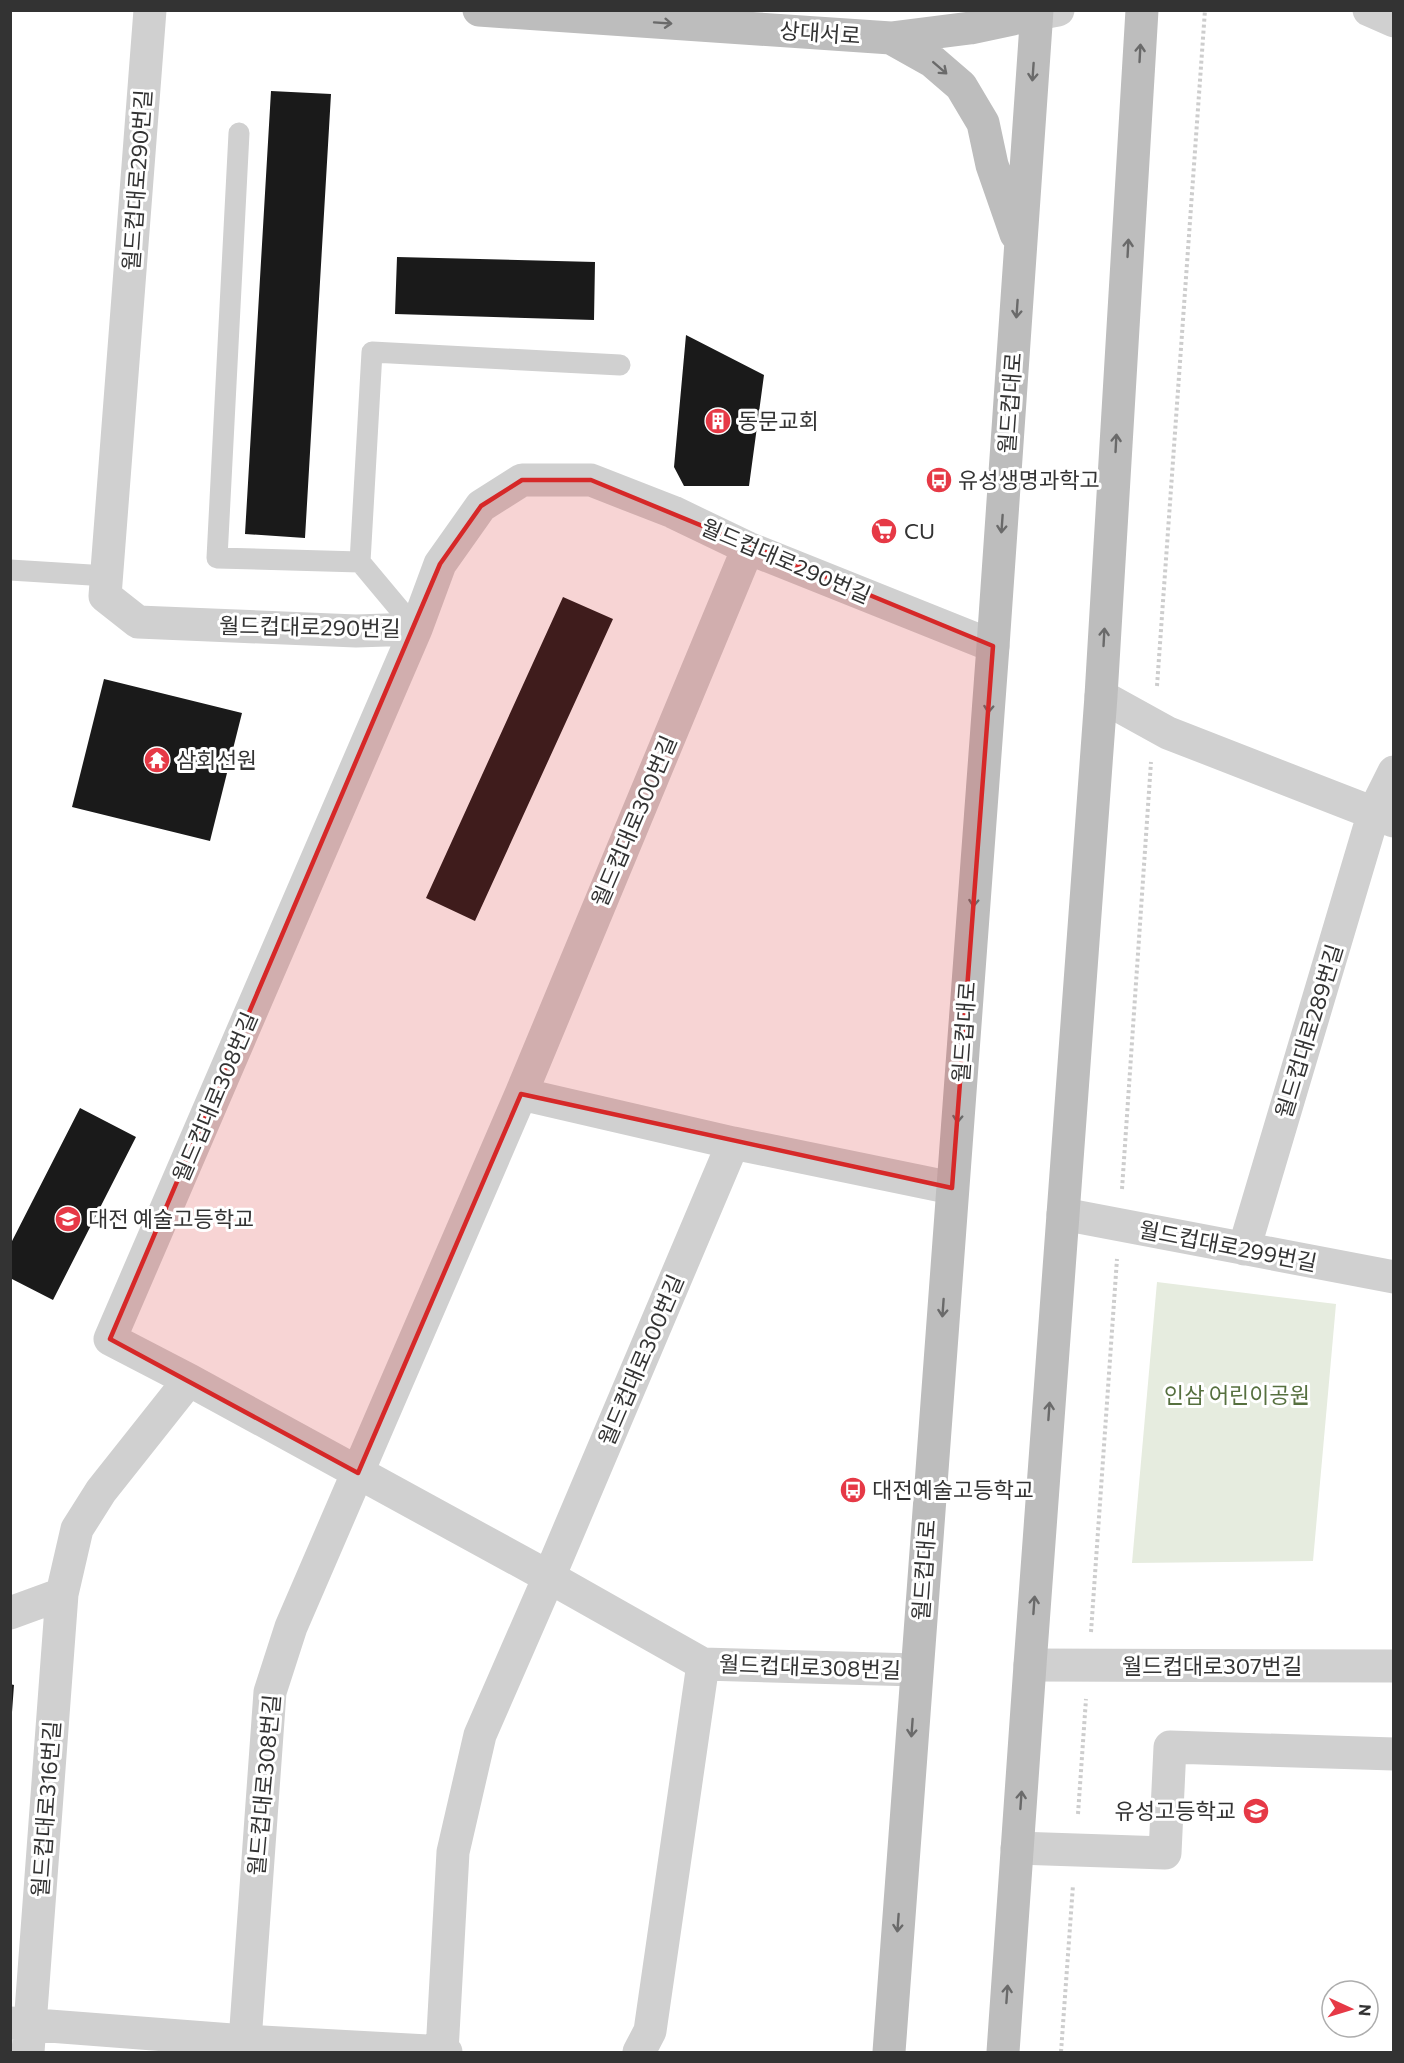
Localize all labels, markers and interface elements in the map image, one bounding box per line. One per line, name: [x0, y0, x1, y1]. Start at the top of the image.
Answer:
street label: 상대서로: [779, 16, 861, 49]
one-way arrow: [653, 17, 673, 28]
one-way arrow: [1134, 44, 1145, 64]
one-way arrow: [932, 62, 948, 75]
one-way arrow: [1027, 62, 1038, 82]
street label: 월드컵대로290번길: [117, 88, 156, 271]
one-way arrow: [1123, 239, 1134, 259]
one-way arrow: [1011, 298, 1022, 318]
street label: 월드컵대로: [993, 352, 1026, 454]
building icon: 동문교회: [703, 406, 733, 436]
place label: 동문교회: [738, 407, 819, 434]
one-way arrow: [1111, 433, 1122, 453]
bus stop icon: 유성생명과학고: [924, 465, 954, 495]
place label: 유성생명과학고: [958, 466, 1100, 493]
street label: 월드컵대로290번길: [697, 513, 875, 608]
one-way arrow: [996, 514, 1007, 534]
supermarket icon: CU: [869, 516, 899, 546]
place label: CU: [904, 517, 935, 544]
street label: 월드컵대로290번길: [219, 611, 401, 642]
one-way arrow: [1099, 628, 1110, 648]
one-way arrow: [983, 693, 994, 713]
street label: 월드컵대로300번길: [585, 731, 682, 910]
temple icon: 삼회선원: [142, 745, 172, 775]
place label: 삼회선원: [176, 746, 257, 773]
one-way arrow: [969, 888, 980, 908]
street label: 월드컵대로289번길: [1269, 941, 1348, 1121]
street label: 월드컵대로: [947, 981, 980, 1083]
street label: 월드컵대로308번길: [167, 1008, 263, 1186]
one-way arrow: [952, 1103, 963, 1123]
school or university icon: 대전 예술고등학교: [53, 1204, 83, 1234]
place label: 대전 예술고등학교: [88, 1205, 254, 1232]
street label: 월드컵대로299번길: [1137, 1215, 1319, 1276]
street label: 월드컵대로300번길: [592, 1270, 689, 1449]
one-way arrow: [938, 1298, 949, 1318]
park label: 인삼 어린이공원: [1164, 1381, 1310, 1408]
one-way arrow: [1043, 1401, 1054, 1421]
bus stop icon: 대전예술고등학교: [838, 1475, 868, 1505]
place label: 대전예술고등학교: [872, 1476, 1034, 1503]
street label: 월드컵대로: [907, 1519, 940, 1621]
one-way arrow: [1029, 1596, 1040, 1616]
street label: 월드컵대로308번길: [719, 1650, 901, 1683]
street label: 월드컵대로307번길: [1122, 1652, 1302, 1679]
street label: 월드컵대로308번길: [242, 1693, 285, 1877]
one-way arrow: [906, 1718, 917, 1738]
street label: 월드컵대로316번길: [26, 1720, 65, 1898]
one-way arrow: [1015, 1790, 1026, 1810]
school or university icon: 유성고등학교: [1241, 1796, 1271, 1826]
place label: 유성고등학교: [1115, 1797, 1236, 1824]
one-way arrow: [893, 1913, 904, 1932]
north arrow: [1320, 1979, 1380, 2039]
one-way arrow: [1002, 1985, 1013, 2005]
text: N: [1356, 2003, 1375, 2017]

